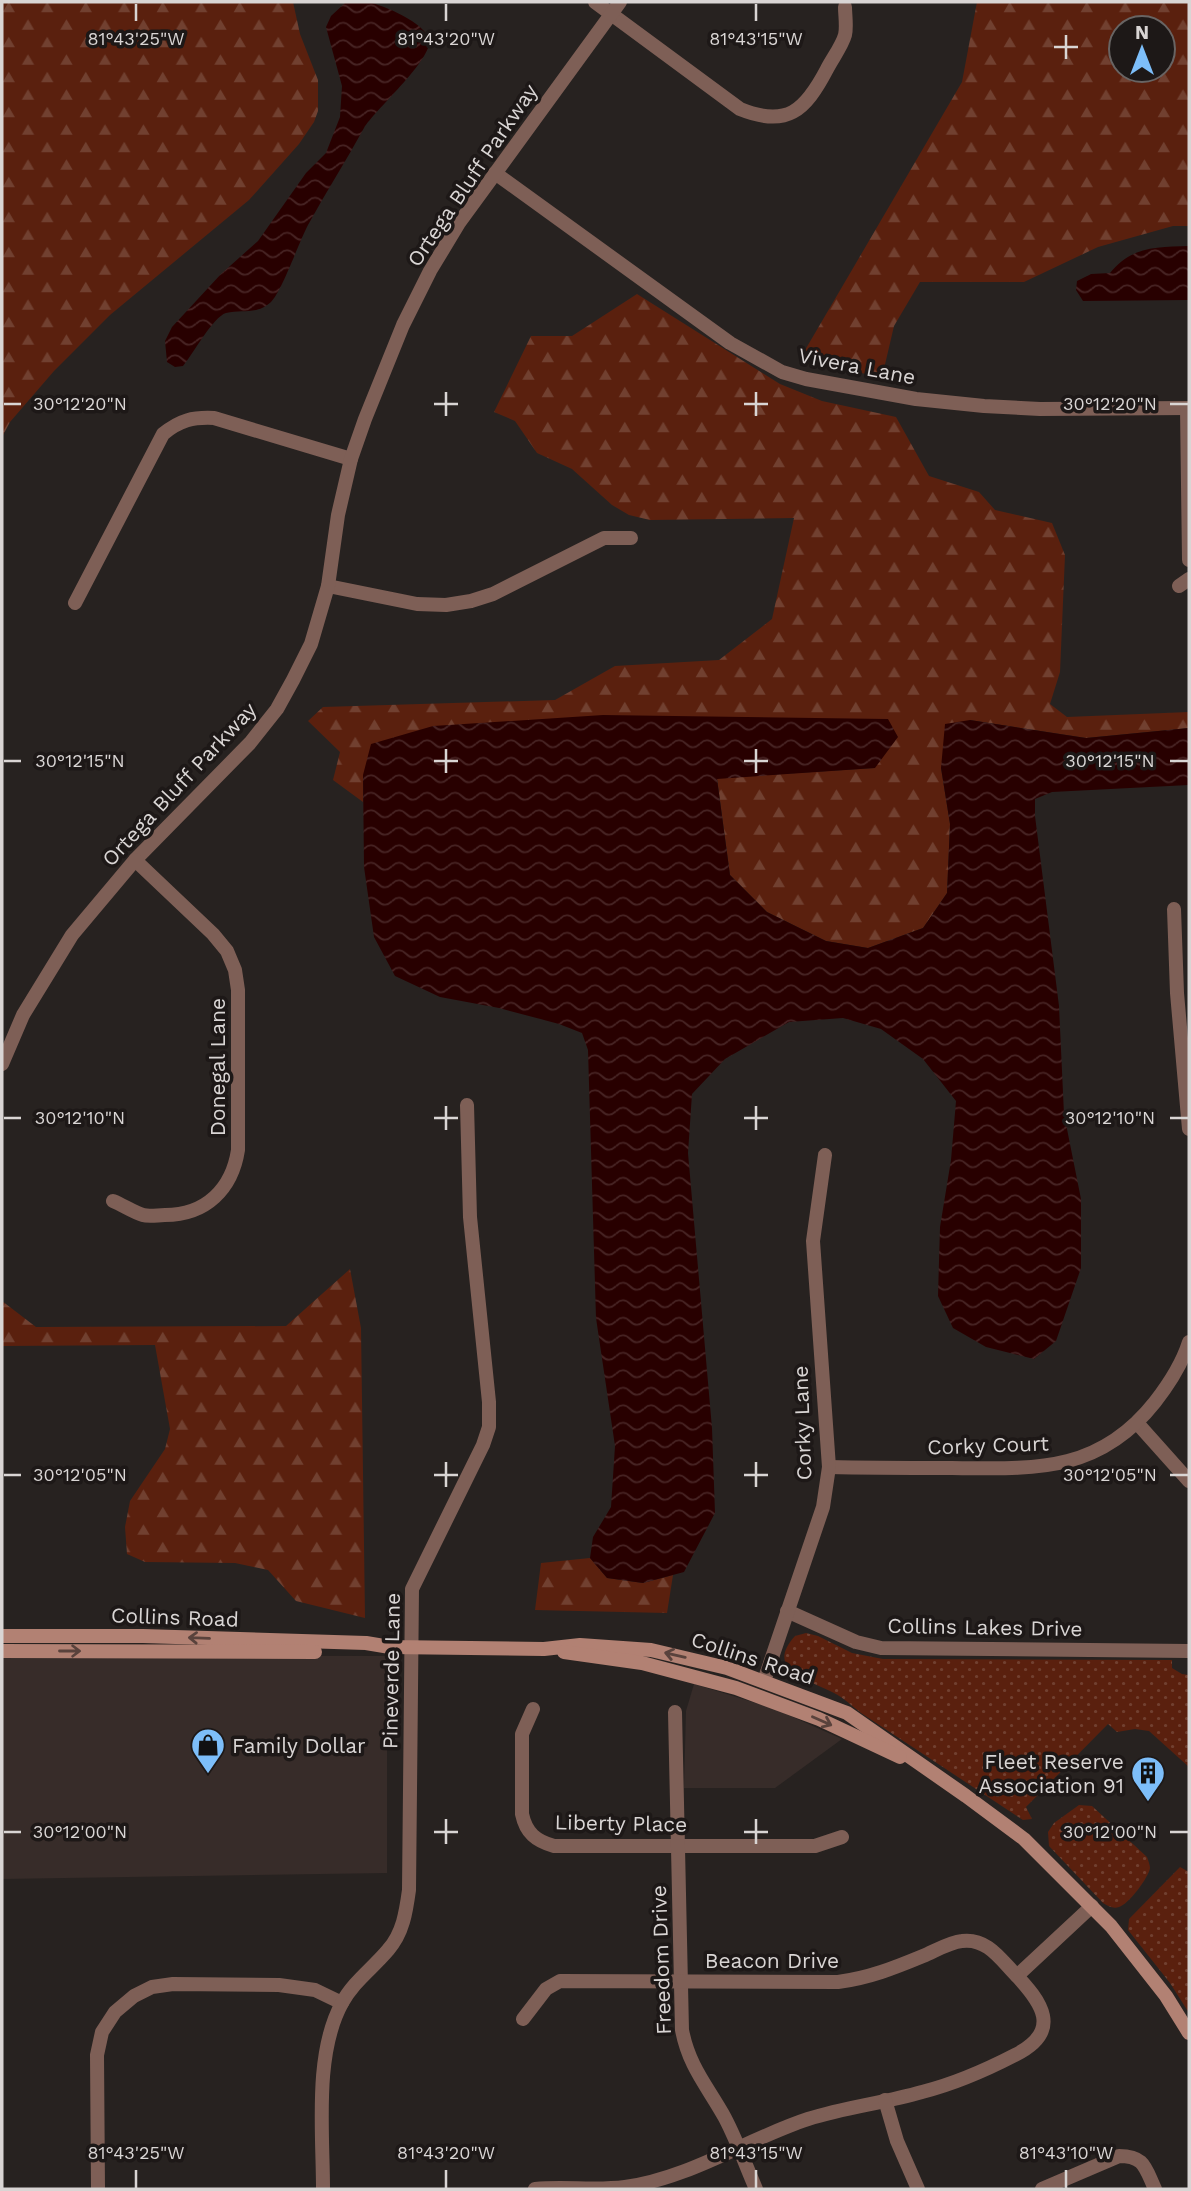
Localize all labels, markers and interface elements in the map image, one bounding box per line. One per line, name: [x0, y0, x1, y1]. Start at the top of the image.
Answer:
north arrow: [1107, 14, 1177, 84]
text: N: [1135, 21, 1149, 44]
text: 81°43'25"W: [87, 28, 185, 49]
text: 81°43'20"W: [397, 28, 495, 49]
text: 81°43'15"W: [709, 28, 803, 49]
street label: Ortega Bluff Parkway: [402, 79, 542, 271]
street label: Vivera Lane: [796, 342, 918, 390]
text: 30°12'20"N: [33, 393, 127, 414]
text: 30°12'20"N: [1063, 393, 1157, 414]
street label: Ortega Bluff Parkway: [97, 697, 261, 871]
text: 30°12'15"N: [35, 750, 125, 771]
text: 30°12'15"N: [1065, 750, 1155, 771]
street label: Donegal Lane: [205, 998, 230, 1136]
text: 30°12'10"N: [35, 1107, 125, 1128]
text: 30°12'10"N: [1065, 1107, 1155, 1128]
street label: Corky Lane: [788, 1365, 816, 1481]
street label: Corky Court: [927, 1430, 1049, 1460]
text: 30°12'05"N: [33, 1464, 127, 1485]
text: 30°12'05"N: [1063, 1464, 1157, 1485]
street label: Pineverde Lane: [377, 1593, 405, 1749]
street label: Collins Road: [111, 1602, 239, 1632]
street label: Collins Lakes Drive: [887, 1613, 1083, 1641]
street label: Collins Road: [688, 1626, 818, 1690]
one-way arrow: [188, 1632, 211, 1645]
one-way arrow: [58, 1644, 81, 1658]
one-way arrow: [664, 1648, 687, 1661]
one-way arrow: [811, 1715, 832, 1728]
shop icon: Family Dollar: [189, 1726, 227, 1775]
place label: Family Dollar: [232, 1733, 366, 1758]
place label: Fleet Reserve Association 91: [978, 1749, 1124, 1798]
building icon: Fleet Reserve Association 91: [1129, 1754, 1167, 1803]
street label: Liberty Place: [554, 1809, 688, 1837]
text: 30°12'00"N: [33, 1821, 127, 1842]
text: 30°12'00"N: [1063, 1821, 1157, 1842]
street label: Freedom Drive: [646, 1885, 676, 2035]
street label: Beacon Drive: [705, 1948, 839, 1973]
text: 81°43'25"W: [87, 2142, 185, 2163]
text: 81°43'20"W: [397, 2142, 495, 2163]
text: 81°43'15"W: [709, 2142, 803, 2163]
text: 81°43'10"W: [1019, 2142, 1113, 2163]

